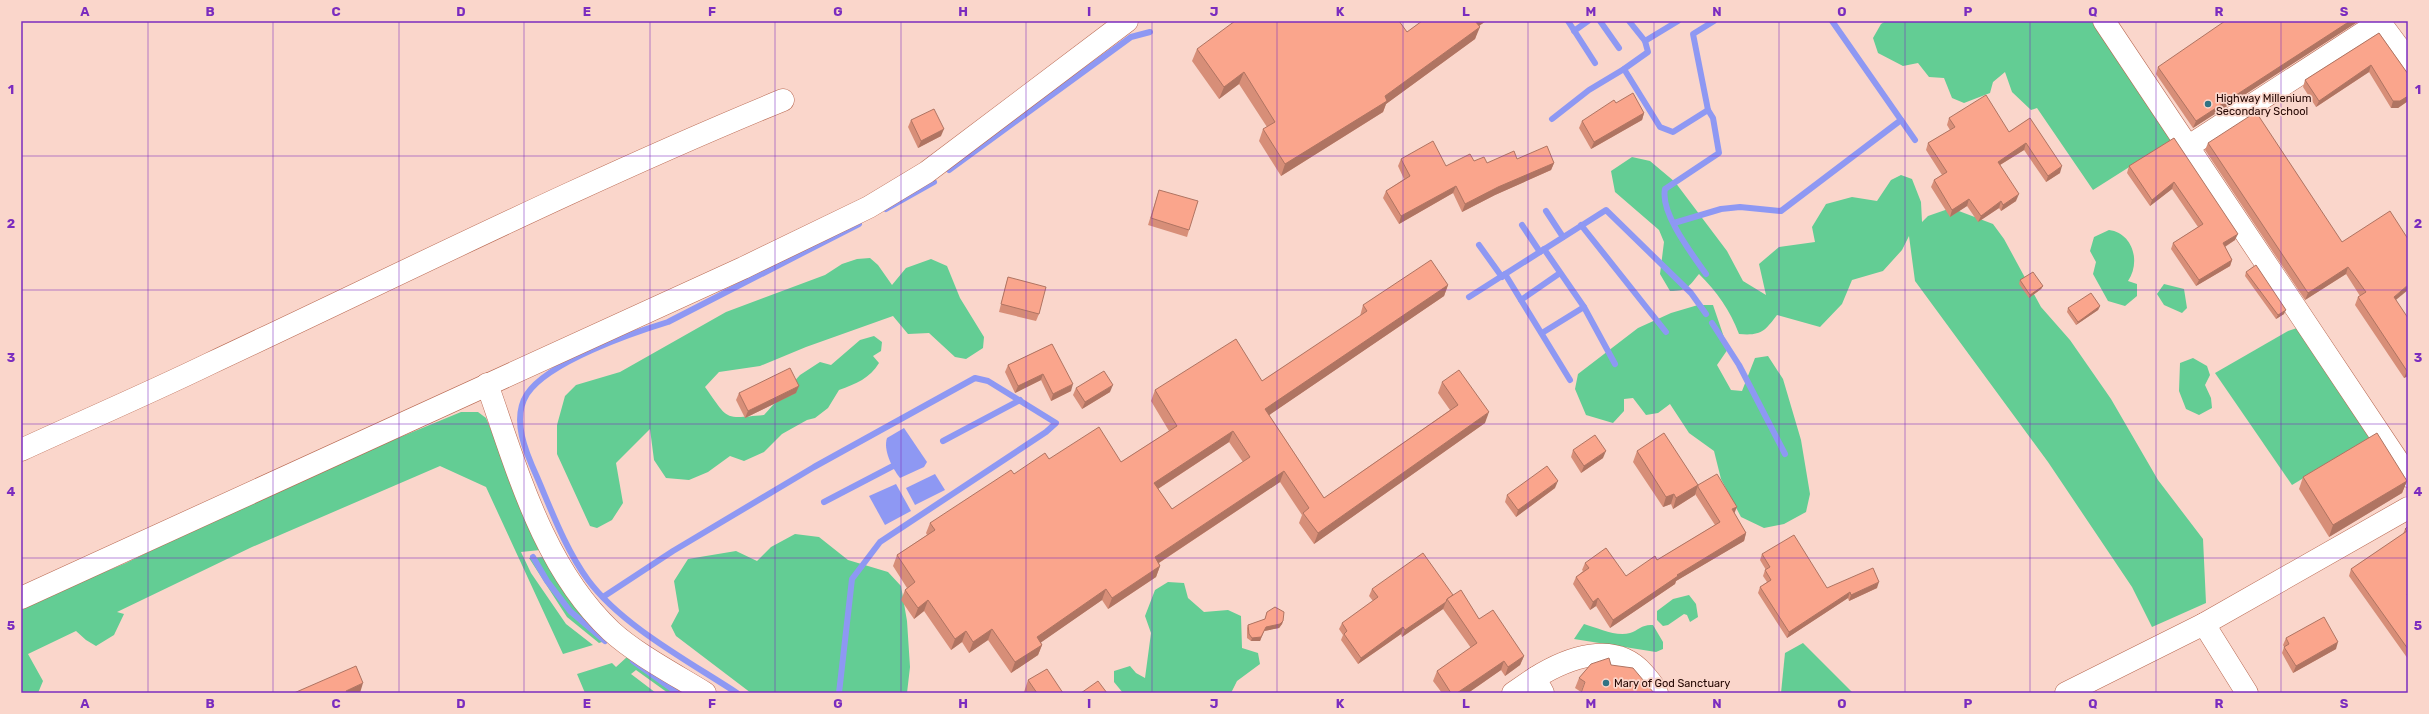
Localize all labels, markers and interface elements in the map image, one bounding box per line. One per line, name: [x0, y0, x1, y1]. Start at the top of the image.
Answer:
text: A: [80, 4, 90, 19]
text: B: [205, 4, 215, 19]
text: C: [331, 4, 341, 19]
text: D: [456, 4, 466, 19]
text: E: [583, 4, 591, 19]
text: F: [708, 4, 716, 19]
text: G: [833, 4, 843, 19]
text: H: [958, 4, 968, 19]
text: I: [1087, 4, 1091, 19]
text: J: [1210, 4, 1218, 19]
text: K: [1336, 4, 1345, 19]
text: L: [1462, 4, 1470, 19]
text: M: [1586, 4, 1596, 19]
text: N: [1712, 4, 1722, 19]
text: O: [1837, 4, 1847, 19]
text: P: [1964, 4, 1973, 19]
text: Q: [2088, 4, 2098, 19]
text: R: [2215, 4, 2224, 19]
text: S: [2340, 4, 2349, 19]
text: 1: [8, 82, 14, 97]
text: 1: [2415, 82, 2421, 97]
place label: Highway Millenium Secondary School: [2216, 92, 2312, 118]
marker: Highway Millenium Secondary School: [2203, 99, 2213, 109]
text: 2: [7, 216, 15, 231]
text: 2: [2414, 216, 2422, 231]
text: 3: [7, 350, 16, 365]
text: 3: [2414, 350, 2423, 365]
text: 4: [7, 484, 16, 499]
text: 4: [2414, 484, 2423, 499]
text: 5: [7, 618, 15, 633]
text: 5: [2414, 618, 2422, 633]
place label: Mary of God Sanctuary: [1614, 677, 1730, 690]
marker: Mary of God Sanctuary: [1601, 678, 1611, 688]
text: A: [80, 696, 90, 711]
text: B: [205, 696, 215, 711]
text: C: [331, 696, 341, 711]
text: D: [456, 696, 466, 711]
text: E: [583, 696, 591, 711]
text: F: [708, 696, 716, 711]
text: G: [833, 696, 843, 711]
text: H: [958, 696, 968, 711]
text: I: [1087, 696, 1091, 711]
text: J: [1210, 696, 1218, 711]
text: K: [1336, 696, 1345, 711]
text: L: [1462, 696, 1470, 711]
text: M: [1586, 696, 1596, 711]
text: N: [1712, 696, 1722, 711]
text: O: [1837, 696, 1847, 711]
text: P: [1964, 696, 1973, 711]
text: Q: [2088, 696, 2098, 711]
text: R: [2215, 696, 2224, 711]
text: S: [2340, 696, 2349, 711]

